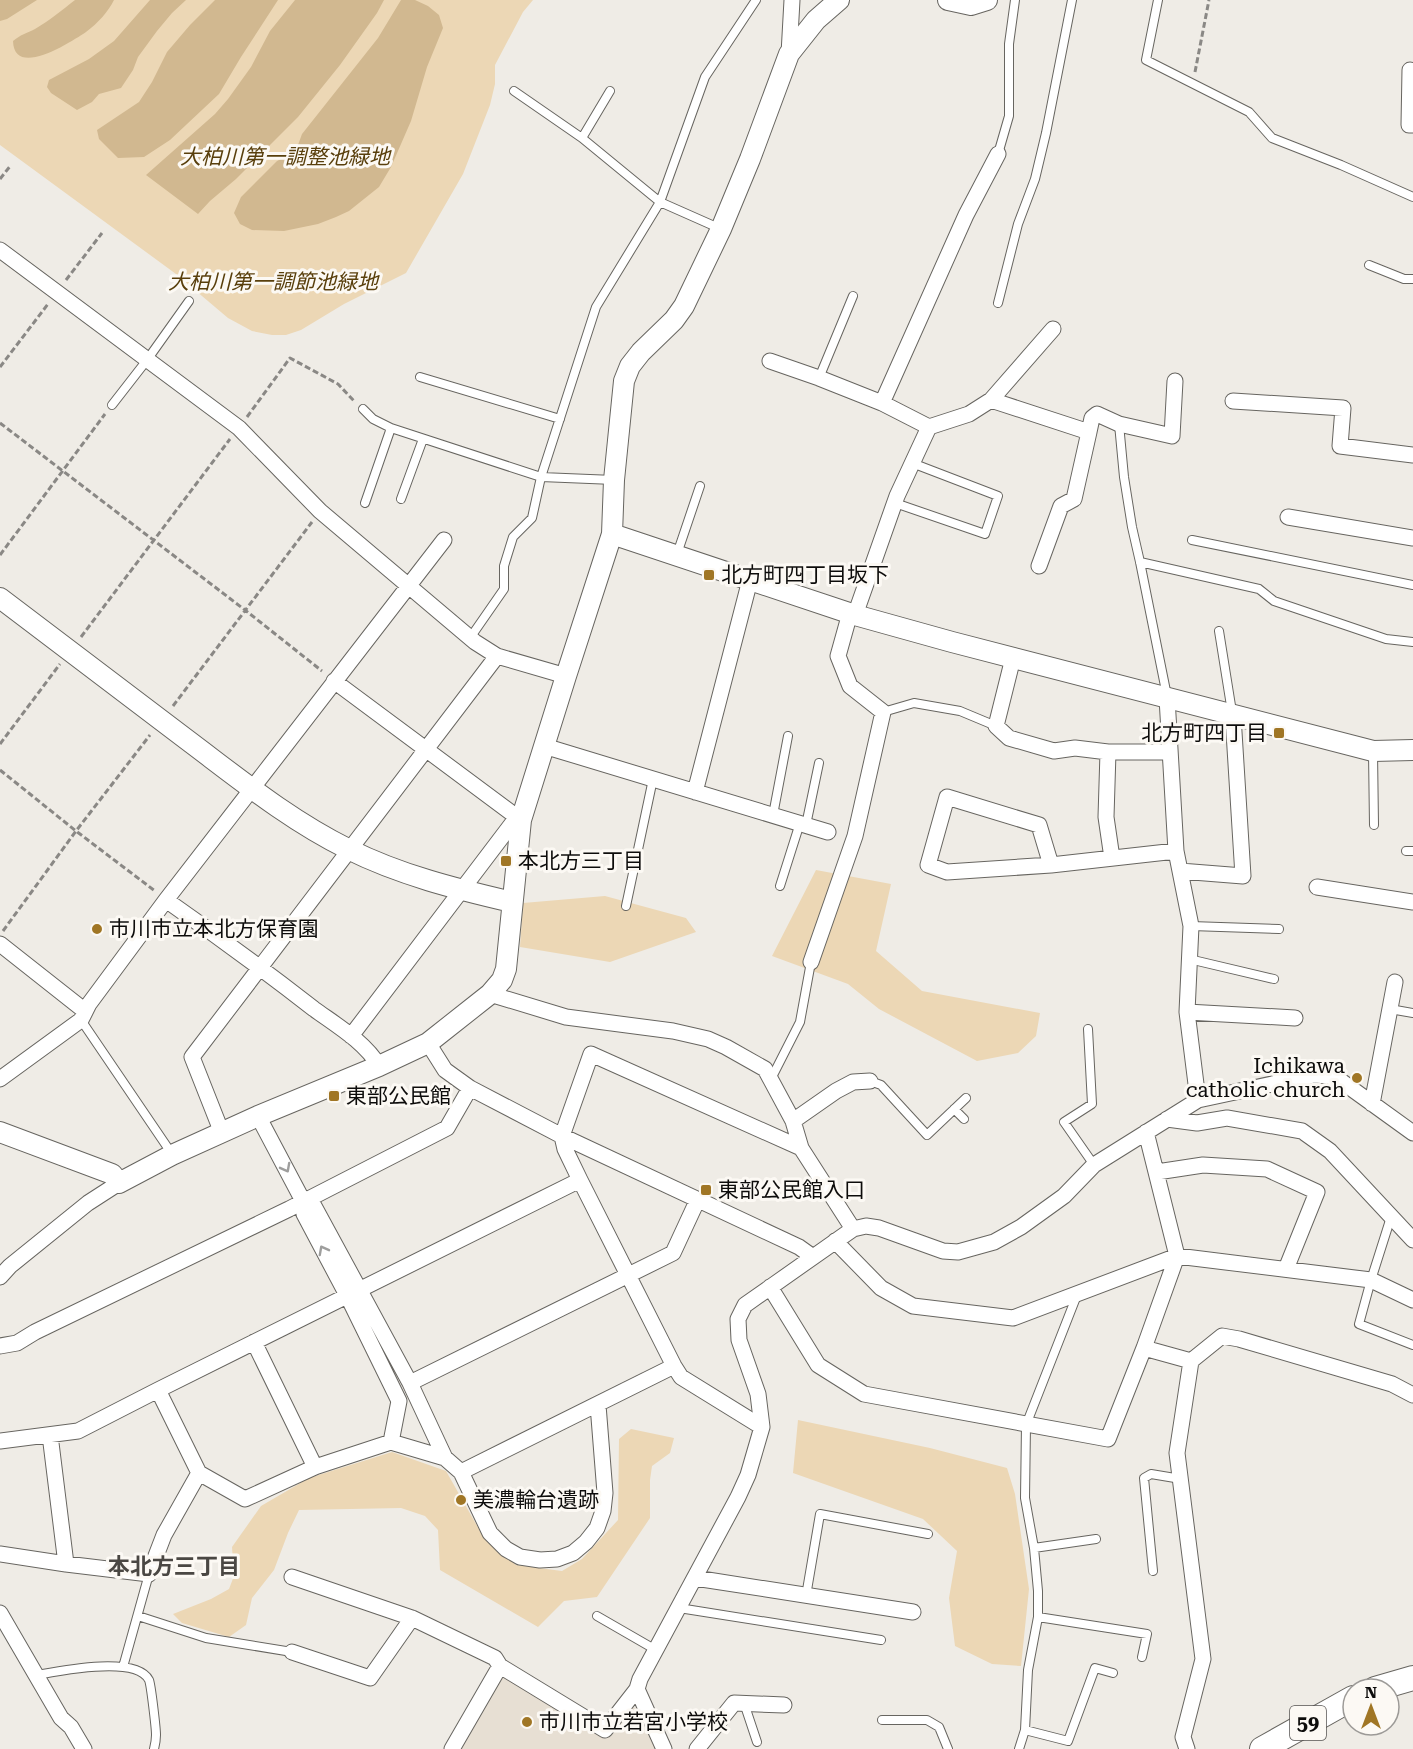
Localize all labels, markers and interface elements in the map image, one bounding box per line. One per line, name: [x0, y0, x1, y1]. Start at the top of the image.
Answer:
park label: 大柏川第一調整池緑地: [180, 145, 392, 169]
park label: 大柏川第一調節池緑地: [168, 270, 380, 294]
place label: 北方町四丁目坂下: [721, 563, 889, 587]
marker: 北方町四丁目坂下: [702, 568, 716, 582]
place label: 北方町四丁目: [1141, 721, 1267, 745]
marker: 北方町四丁目: [1272, 726, 1286, 740]
place label: 本北方三丁目: [518, 849, 644, 873]
marker: 本北方三丁目: [499, 854, 513, 868]
place label: 市川市立本北方保育園: [109, 917, 319, 941]
marker: 市川市立本北方保育園: [90, 922, 104, 936]
place label: Ichikawa catholic church: [1186, 1054, 1346, 1102]
marker: Ichikawa catholic church: [1350, 1071, 1364, 1085]
place label: 東部公民館: [346, 1084, 451, 1108]
marker: 東部公民館: [327, 1089, 341, 1103]
one-way arrow: [278, 1162, 290, 1173]
place label: 東部公民館入口: [718, 1178, 865, 1202]
marker: 東部公民館入口: [699, 1183, 713, 1197]
one-way arrow: [319, 1245, 330, 1256]
place label: 美濃輪台遺跡: [473, 1488, 599, 1512]
marker: 美濃輪台遺跡: [454, 1493, 468, 1507]
district label: 本北方三丁目: [108, 1554, 240, 1579]
north arrow: [1341, 1677, 1401, 1737]
text: N: [1365, 1683, 1377, 1702]
road number: 59: [1290, 1706, 1326, 1740]
place label: 市川市立若宮小学校: [539, 1710, 728, 1734]
marker: 市川市立若宮小学校: [520, 1715, 534, 1729]

